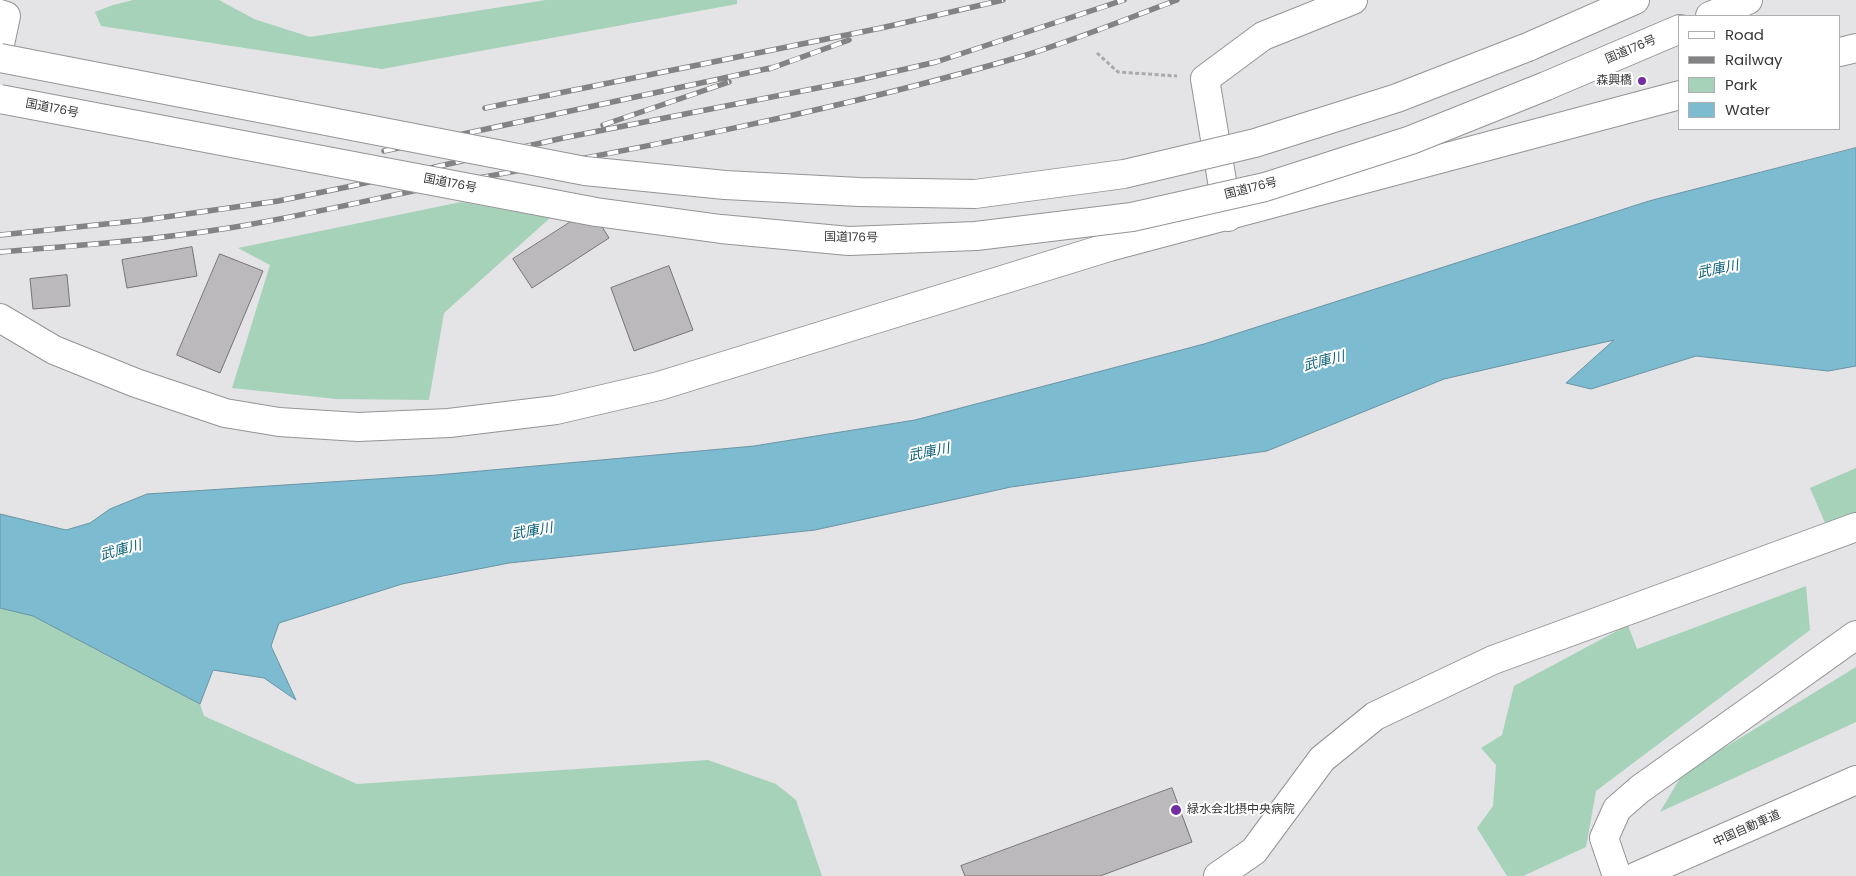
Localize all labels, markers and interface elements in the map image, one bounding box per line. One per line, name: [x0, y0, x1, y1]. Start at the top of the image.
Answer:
legend: [1678, 15, 1841, 130]
text: Road: [1725, 24, 1764, 45]
street label: 国道176号: [1603, 33, 1659, 67]
text: Railway: [1725, 49, 1783, 70]
place label: 森興橋: [1596, 74, 1632, 88]
text: Park: [1725, 74, 1757, 95]
marker: 森興橋: [1636, 75, 1648, 87]
street label: 国道176号: [24, 97, 80, 121]
text: Water: [1725, 99, 1770, 120]
street label: 国道176号: [422, 172, 478, 196]
street label: 国道176号: [1223, 175, 1279, 203]
street label: 国道176号: [824, 230, 878, 246]
water label: 武庫川: [1696, 258, 1740, 282]
water label: 武庫川: [1302, 349, 1346, 375]
water label: 武庫川: [907, 441, 951, 465]
water label: 武庫川: [510, 520, 554, 544]
water label: 武庫川: [99, 537, 143, 565]
marker: 緑水会北摂中央病院: [1169, 803, 1183, 817]
place label: 緑水会北摂中央病院: [1187, 803, 1295, 817]
street label: 中国自動車道: [1711, 808, 1783, 850]

